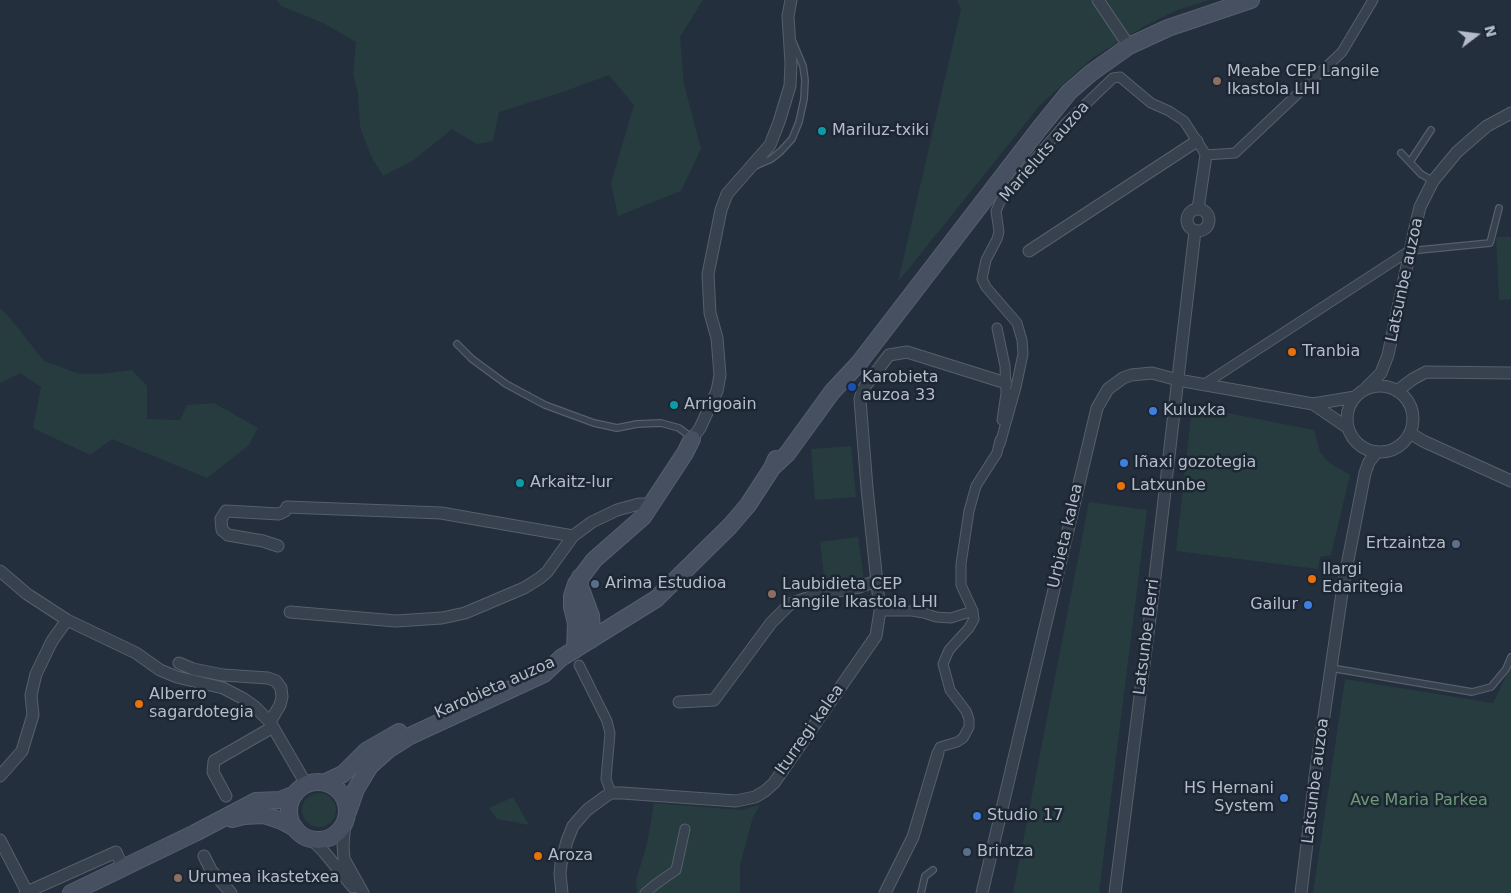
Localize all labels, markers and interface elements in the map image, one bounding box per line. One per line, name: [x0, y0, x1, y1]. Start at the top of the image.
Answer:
north arrow: [1451, 10, 1501, 60]
text: N: [1481, 23, 1500, 39]
place label: Meabe CEP Langile Ikastola LHI: [1227, 62, 1379, 100]
marker: Meabe CEP Langile Ikastola LHI: [1211, 75, 1223, 87]
street label: Marieluts auzoa: [996, 98, 1094, 206]
place label: Mariluz-txiki: [832, 121, 929, 141]
marker: Mariluz-txiki: [816, 125, 828, 137]
street label: Latsunbe auzoa: [1382, 216, 1428, 344]
place label: Tranbia: [1302, 342, 1360, 362]
marker: Tranbia: [1286, 346, 1298, 358]
place label: Karobieta auzoa 33: [862, 368, 939, 406]
marker: Karobieta auzoa 33: [846, 381, 858, 393]
place label: Arrigoain: [684, 395, 757, 415]
marker: Arrigoain: [668, 399, 680, 411]
place label: Kuluxka: [1163, 401, 1226, 421]
marker: Kuluxka: [1147, 405, 1159, 417]
place label: Iñaxi gozotegia: [1134, 453, 1256, 473]
marker: Iñaxi gozotegia: [1118, 457, 1130, 469]
place label: Arkaitz-lur: [530, 473, 612, 493]
place label: Latxunbe: [1131, 476, 1206, 496]
marker: Arkaitz-lur: [514, 477, 526, 489]
marker: Latxunbe: [1115, 480, 1127, 492]
street label: Urbieta kalea: [1045, 482, 1087, 590]
place label: Ertzaintza: [1366, 534, 1446, 554]
marker: Ertzaintza: [1450, 538, 1462, 550]
place label: Ilargi Edaritegia: [1322, 560, 1404, 598]
marker: Ilargi Edaritegia: [1306, 573, 1318, 585]
place label: Arima Estudioa: [605, 574, 726, 594]
place label: Laubidieta CEP Langile Ikastola LHI: [782, 575, 938, 613]
marker: Arima Estudioa: [589, 578, 601, 590]
street label: Latsunbe Berri: [1130, 578, 1164, 696]
marker: Laubidieta CEP Langile Ikastola LHI: [766, 588, 778, 600]
place label: Gailur: [1250, 595, 1298, 615]
marker: Gailur: [1302, 599, 1314, 611]
street label: Karobieta auzoa: [432, 653, 558, 723]
street label: Iturregi kalea: [772, 681, 848, 779]
place label: Alberro sagardotegia: [149, 685, 254, 723]
marker: Alberro sagardotegia: [133, 698, 145, 710]
street label: Latsunbe auzoa: [1299, 717, 1333, 845]
place label: HS Hernani System: [1184, 779, 1274, 817]
park label: Ave Maria Parkea: [1350, 791, 1488, 811]
marker: HS Hernani System: [1278, 792, 1290, 804]
place label: Studio 17: [987, 806, 1063, 826]
marker: Studio 17: [971, 810, 983, 822]
place label: Brintza: [977, 842, 1034, 862]
place label: Aroza: [548, 846, 593, 866]
marker: Brintza: [961, 846, 973, 858]
marker: Aroza: [532, 850, 544, 862]
place label: Urumea ikastetxea: [188, 868, 339, 888]
marker: Urumea ikastetxea: [172, 872, 184, 884]

